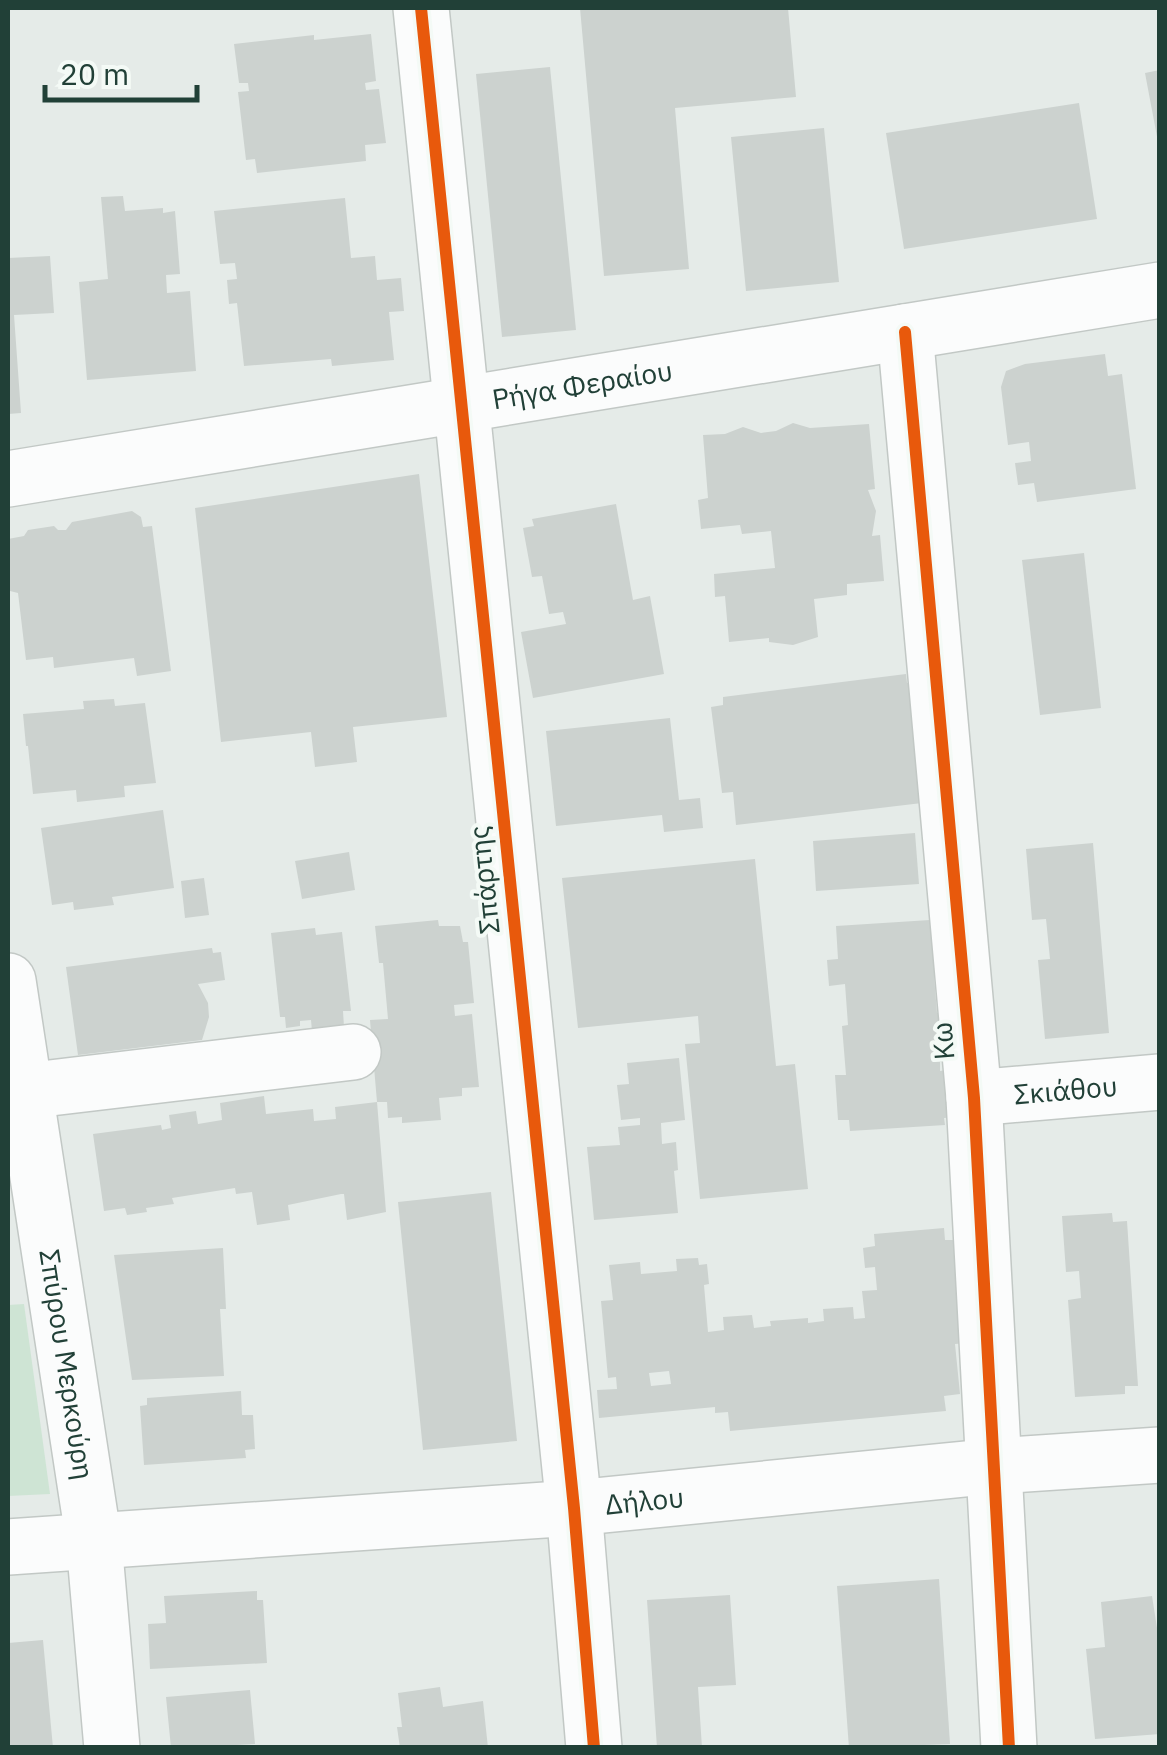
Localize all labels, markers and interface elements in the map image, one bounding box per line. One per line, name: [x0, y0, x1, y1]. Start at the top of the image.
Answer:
scale bar: [45, 40, 198, 102]
text: 20 m: [60, 54, 129, 93]
street label: Ρήγα Φεραίου: [489, 351, 675, 417]
street label: Σπάρτης: [459, 824, 508, 936]
street label: Κω: [922, 1021, 963, 1061]
street label: Σκιάθου: [1012, 1067, 1119, 1113]
street label: Σπύρου Μερκούρη: [31, 1247, 103, 1482]
street label: Δήλου: [603, 1478, 686, 1523]

